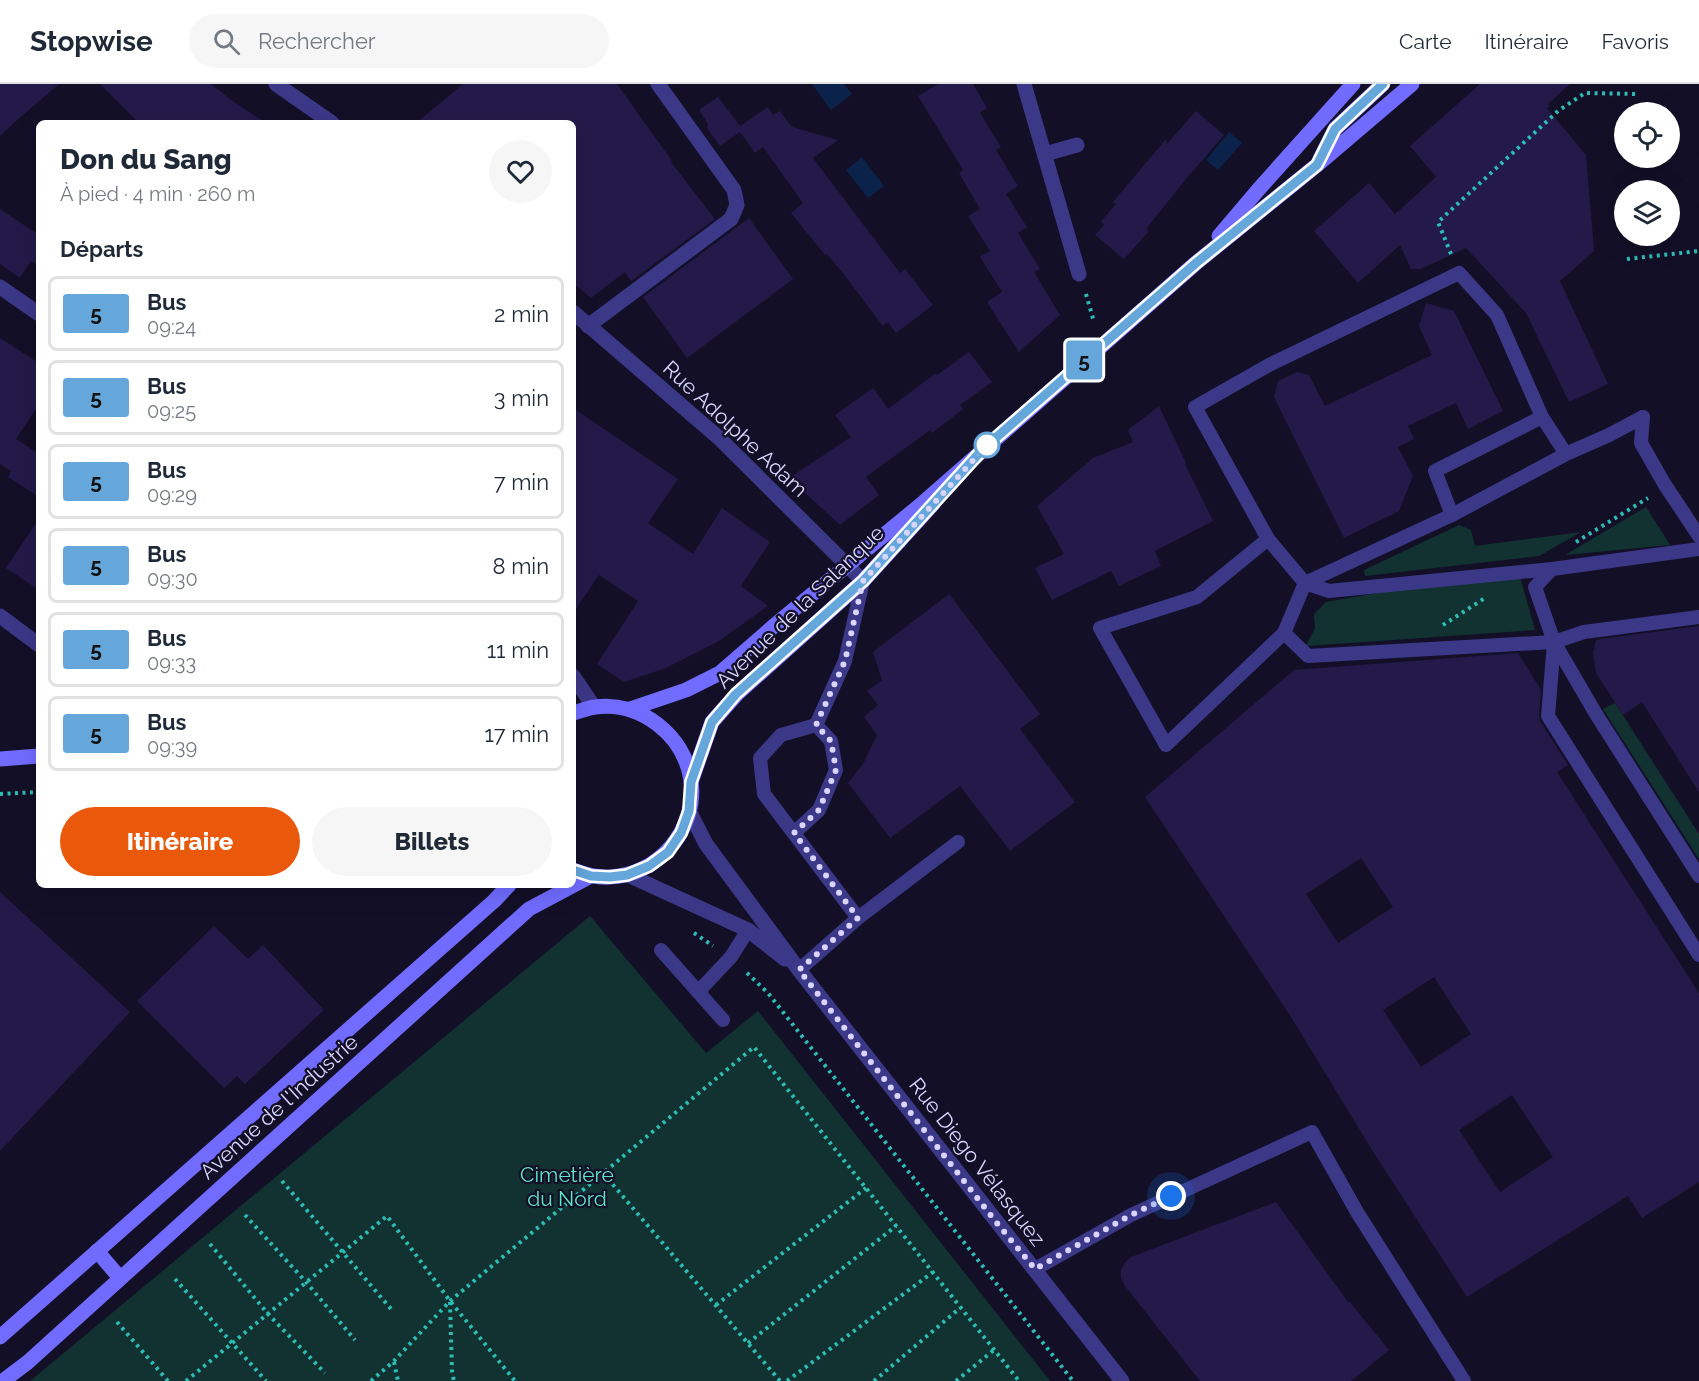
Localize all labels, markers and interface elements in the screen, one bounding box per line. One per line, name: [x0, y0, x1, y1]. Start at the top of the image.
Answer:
search box: [189, 14, 609, 68]
text: Stopwise: [30, 25, 153, 58]
icon: search: [210, 25, 243, 58]
text: Rechercher: [258, 28, 376, 54]
text: Carte: [1399, 29, 1451, 54]
text: Itinéraire: [1484, 29, 1568, 54]
text: Favoris: [1601, 29, 1669, 54]
map controls: [1614, 102, 1680, 246]
button: locate: [1614, 102, 1680, 168]
button: heart: [489, 140, 552, 203]
text: Don du Sang: [60, 143, 232, 176]
button: layers: [1614, 180, 1680, 246]
text: À pied · 4 min · 260 m: [60, 182, 255, 206]
text: Départs: [60, 236, 143, 262]
text: Bus: [147, 289, 186, 315]
text: 5: [90, 301, 102, 326]
text: 2 min: [494, 301, 549, 327]
text: 09:24: [147, 315, 196, 339]
line badge: 5: [1064, 340, 1104, 380]
text: 5: [1078, 348, 1090, 373]
street label: Rue Adolphe Adam: [658, 355, 813, 502]
text: Bus: [147, 373, 186, 399]
text: 5: [90, 385, 102, 410]
text: 3 min: [494, 385, 549, 411]
text: 09:25: [147, 399, 196, 423]
unlabelled marker: [974, 432, 1000, 458]
text: Bus: [147, 457, 186, 483]
text: 5: [90, 469, 102, 494]
text: 7 min: [494, 469, 549, 495]
text: 09:29: [147, 483, 197, 507]
street label: Avenue de la Salanque: [711, 520, 889, 693]
text: Bus: [147, 541, 186, 567]
text: 5: [90, 553, 102, 578]
text: 8 min: [493, 553, 549, 579]
text: 09:30: [147, 567, 198, 591]
text: Bus: [147, 625, 186, 651]
text: 5: [90, 637, 102, 662]
text: 11 min: [487, 637, 549, 663]
text: 09:33: [147, 651, 196, 675]
text: Bus: [147, 709, 186, 735]
text: 5: [90, 721, 102, 746]
text: 17 min: [484, 721, 549, 747]
text: 09:39: [147, 735, 197, 759]
button: Itinéraire: [60, 807, 300, 876]
button: Billets: [312, 807, 552, 876]
street label: Avenue de l'Industrie: [195, 1029, 363, 1184]
street label: Rue Diego Vélasquez: [904, 1073, 1051, 1251]
park label: Cimetière du Nord: [520, 1162, 614, 1211]
your location: [1156, 1181, 1186, 1211]

